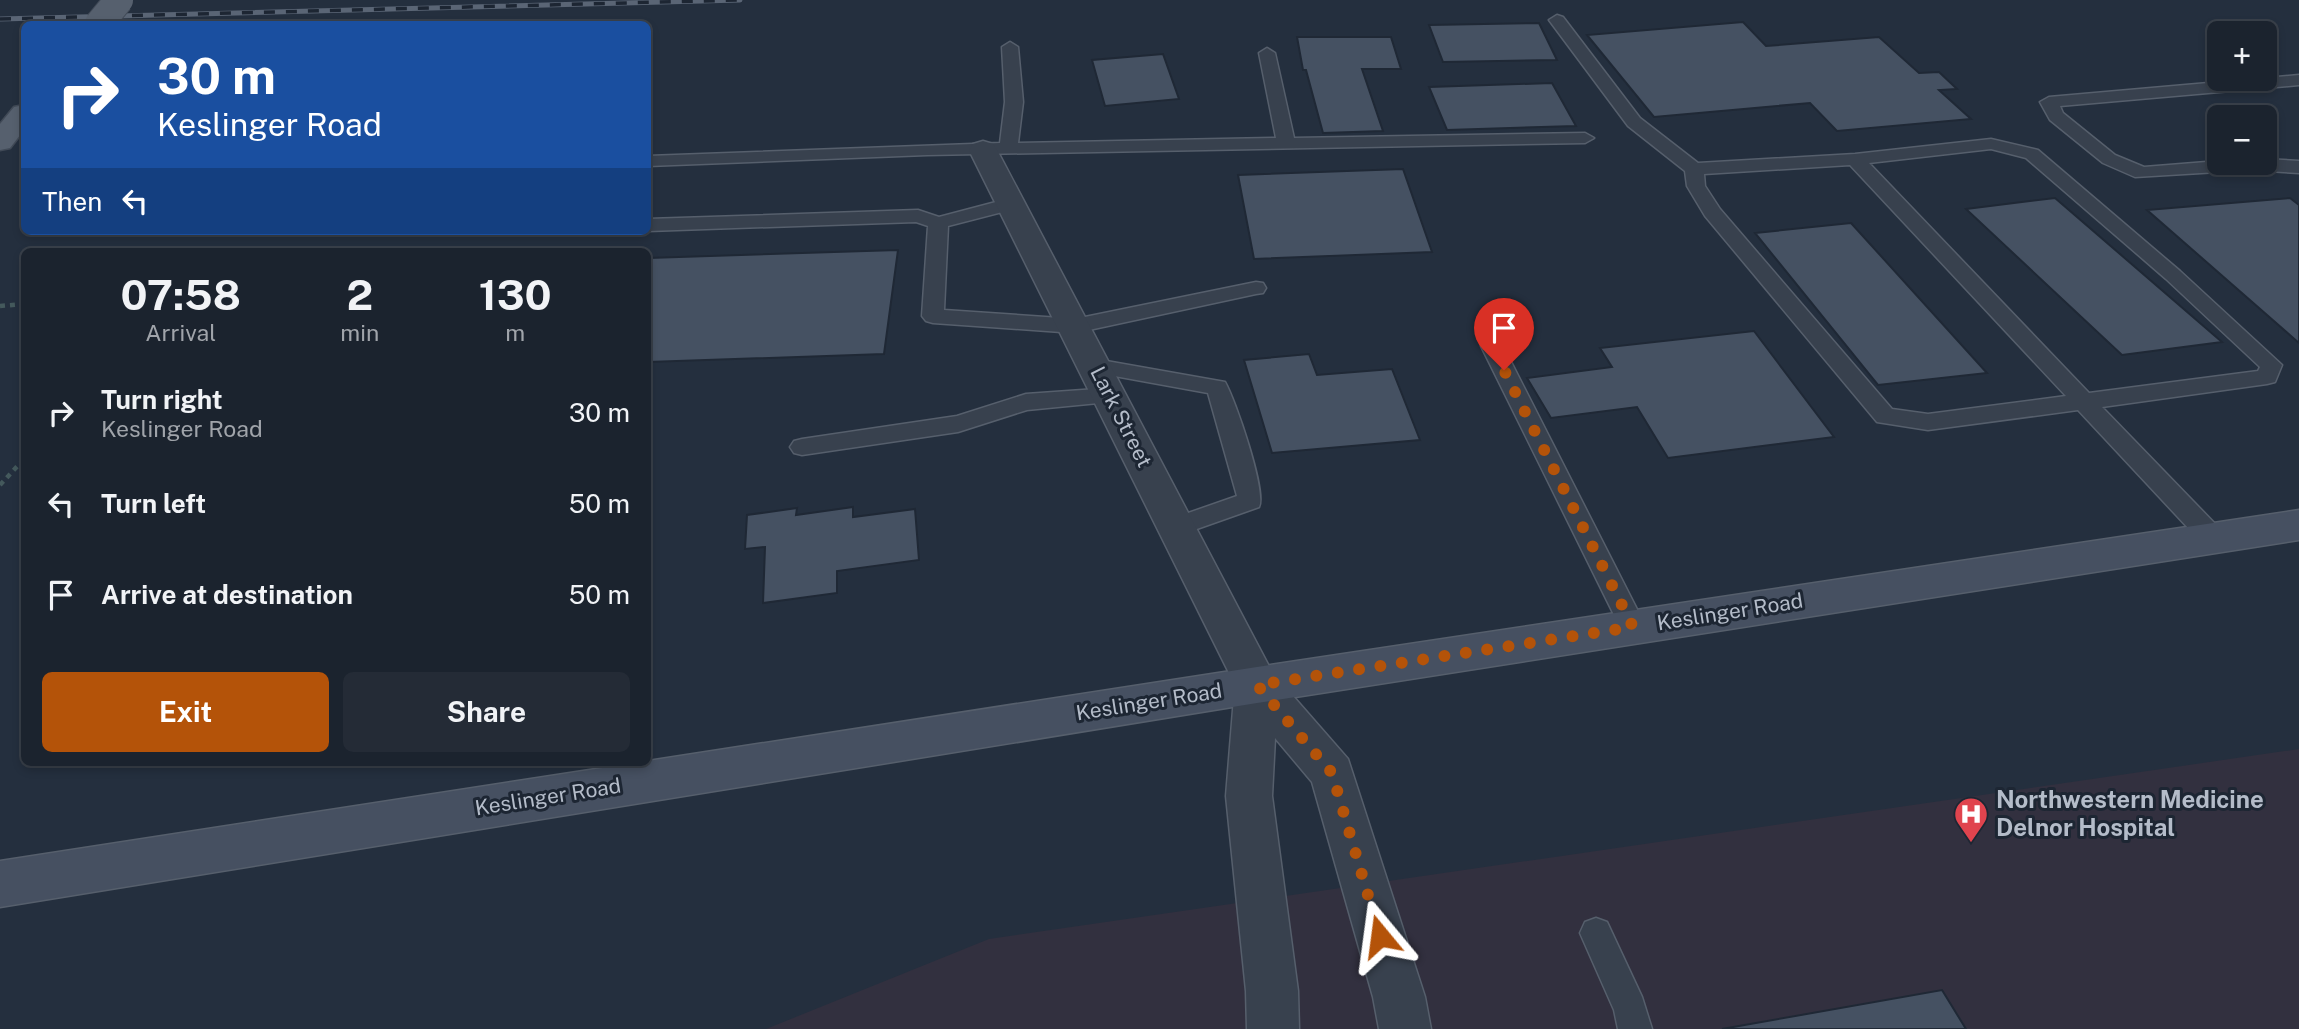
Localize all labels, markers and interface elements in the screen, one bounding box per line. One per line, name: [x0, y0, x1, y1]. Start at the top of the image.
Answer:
map controls: [2207, 21, 2277, 175]
button: +: [2207, 21, 2277, 91]
text: 30 m: [157, 47, 276, 105]
icon: right: [42, 49, 133, 140]
button: −: [2207, 105, 2277, 175]
text: Keslinger Road: [157, 106, 382, 143]
icon: left: [116, 182, 154, 220]
text: Then: [42, 186, 102, 217]
text: 07:58: [120, 270, 241, 319]
text: 2: [346, 270, 373, 319]
text: 130: [479, 270, 552, 319]
pin: [1474, 298, 1534, 370]
icon: arrive: [1485, 309, 1523, 347]
text: Arrival: [145, 319, 216, 346]
text: min: [340, 319, 379, 346]
text: m: [505, 319, 525, 346]
street label: Lark Street: [1085, 362, 1158, 471]
text: Turn right: [101, 384, 223, 415]
icon: right: [42, 394, 80, 432]
text: 30 m: [569, 397, 630, 428]
text: Keslinger Road: [101, 415, 263, 442]
icon: left: [42, 485, 80, 523]
text: Turn left: [101, 488, 206, 519]
text: 50 m: [569, 488, 630, 519]
icon: arrive: [42, 576, 80, 614]
text: Arrive at destination: [101, 579, 353, 610]
text: 50 m: [569, 579, 630, 610]
street label: Keslinger Road: [1655, 588, 1805, 635]
button: Exit: [42, 672, 329, 752]
button: Share: [343, 672, 630, 752]
street label: Keslinger Road: [1074, 678, 1224, 725]
street label: Keslinger Road: [473, 773, 623, 820]
place label: Northwestern Medicine Delnor Hospital: [1996, 785, 2264, 841]
hospital icon: Northwestern Medicine Delnor Hospital: [1952, 795, 1990, 844]
position arrow: [1343, 899, 1417, 973]

